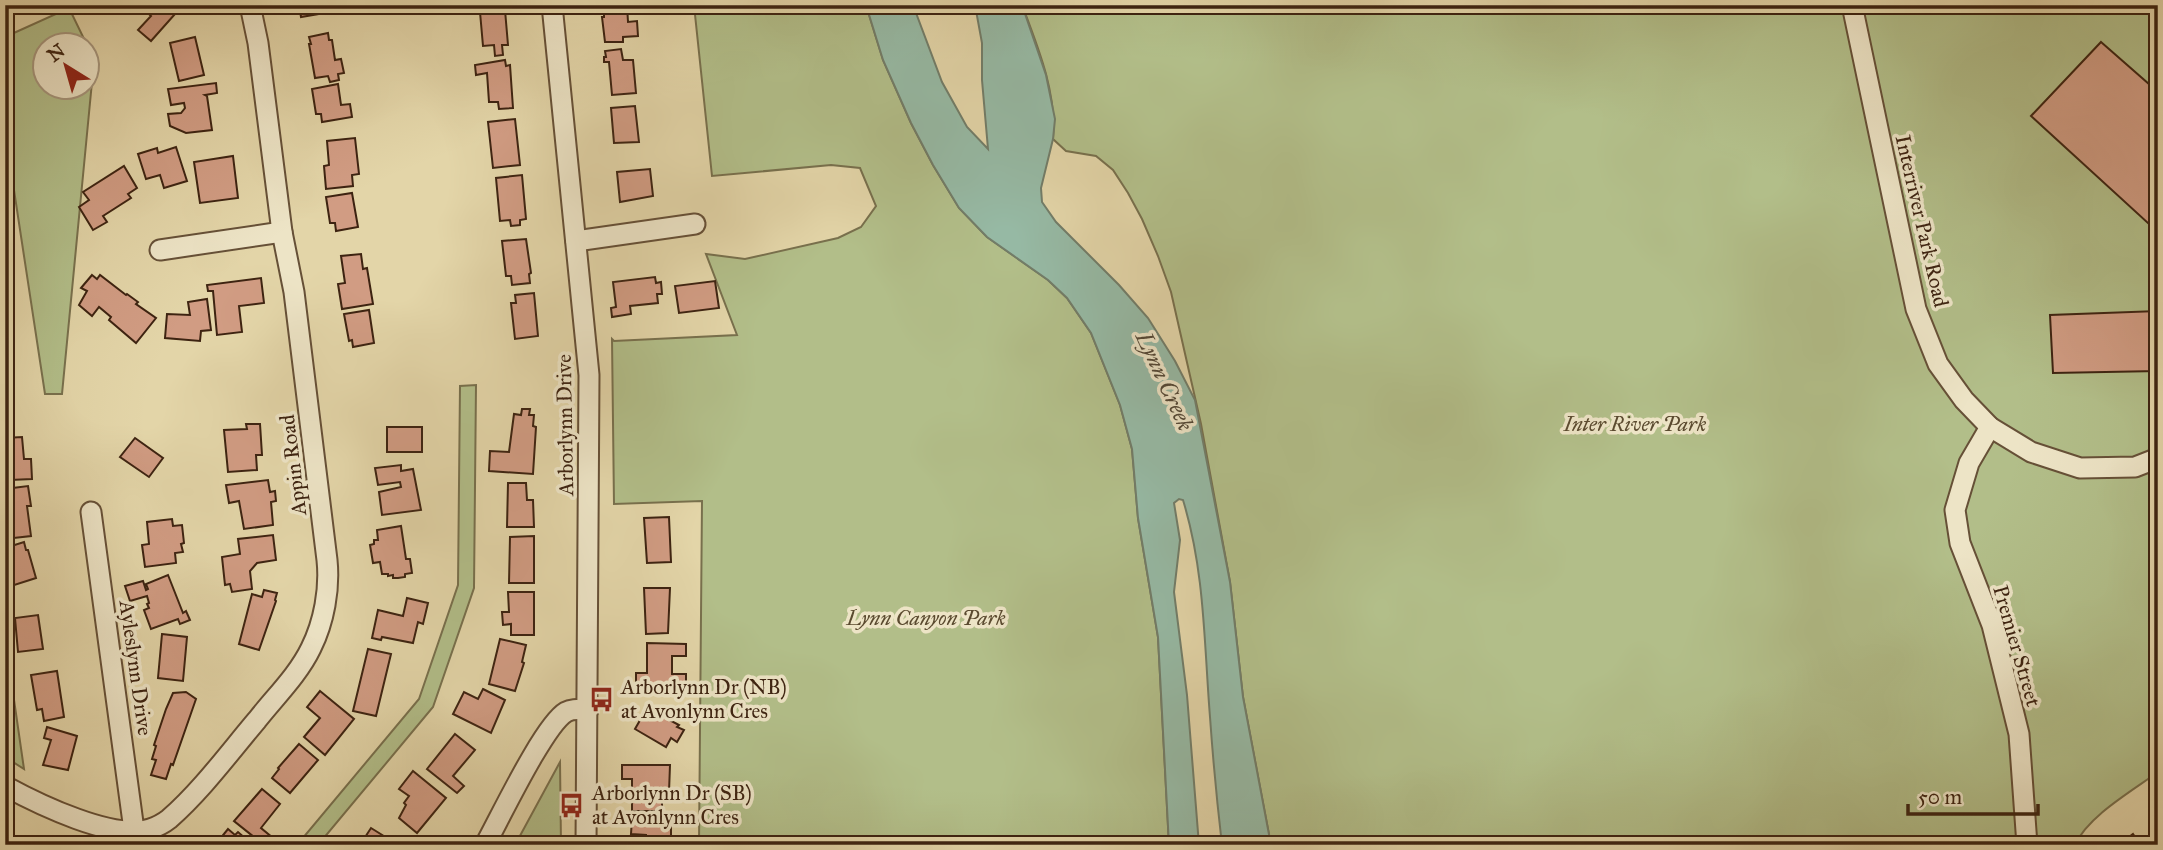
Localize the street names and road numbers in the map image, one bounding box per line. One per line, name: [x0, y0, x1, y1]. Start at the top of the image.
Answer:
street label: Interriver Park Road: [1890, 132, 1955, 310]
street label: Arborlynn Drive: [551, 354, 579, 497]
street label: Appin Road: [274, 413, 312, 518]
street label: Premier Street: [1987, 582, 2047, 710]
street label: Ayleslynn Drive: [114, 598, 158, 737]

